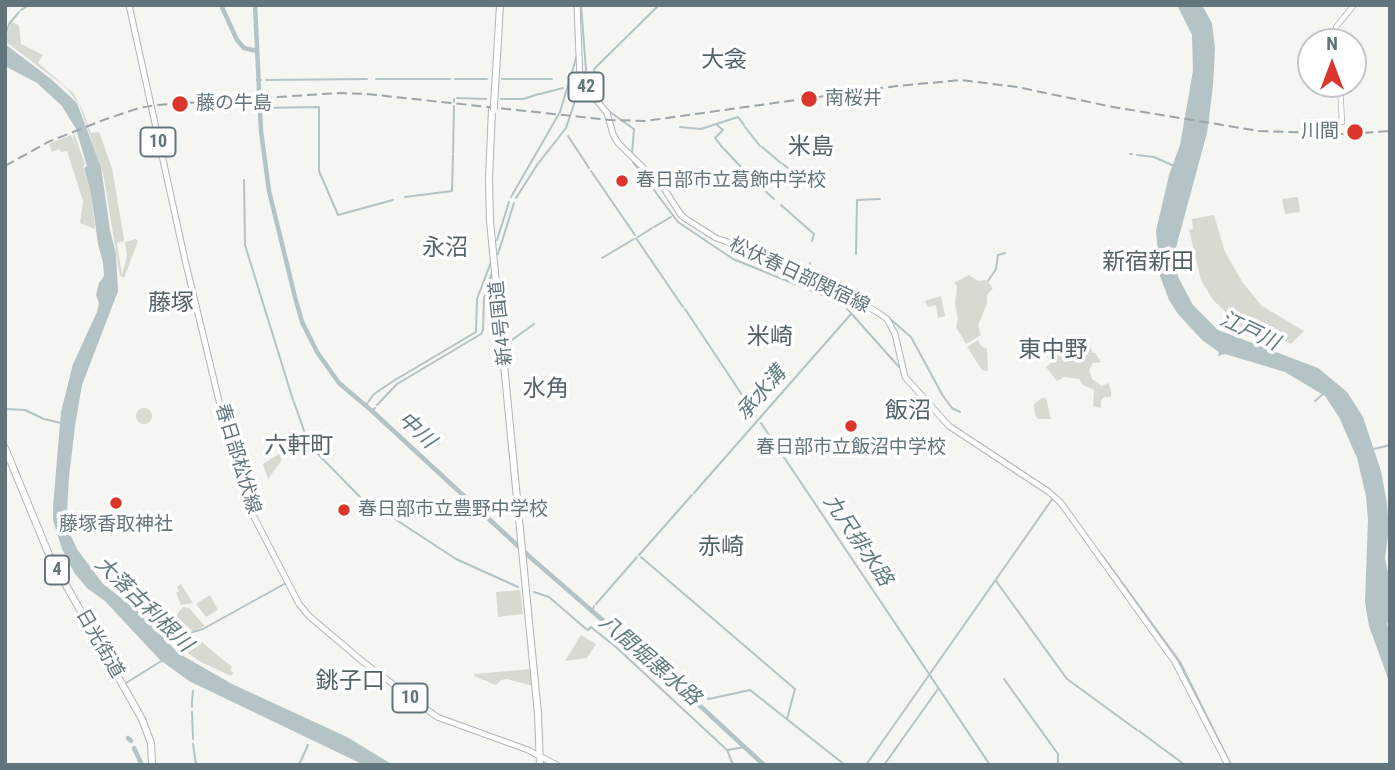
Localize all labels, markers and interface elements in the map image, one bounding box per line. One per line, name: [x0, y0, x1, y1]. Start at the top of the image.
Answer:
north arrow: [1297, 28, 1367, 98]
text: N: [1326, 32, 1338, 55]
district label: 大衾: [701, 47, 747, 75]
road number: 42: [568, 72, 604, 102]
place label: 南桜井: [825, 88, 882, 110]
marker: 南桜井: [799, 89, 819, 109]
place label: 藤の牛島: [196, 93, 272, 115]
marker: 藤の牛島: [170, 94, 190, 114]
place label: 川間: [1301, 121, 1339, 143]
marker: 川間: [1345, 122, 1365, 142]
road number: 10: [140, 127, 176, 156]
district label: 米島: [788, 134, 834, 162]
place label: 春日部市立葛飾中学校: [636, 170, 826, 192]
marker: 春日部市立葛飾中学校: [614, 173, 630, 189]
street label: 松伏春日部関宿線: [725, 234, 873, 318]
district label: 永沼: [422, 235, 468, 263]
district label: 新宿新田: [1102, 249, 1194, 277]
street label: 新4号国道: [486, 279, 518, 367]
district label: 藤塚: [148, 290, 194, 318]
water label: 江戸川: [1215, 307, 1283, 357]
district label: 米崎: [747, 324, 793, 352]
district label: 東中野: [1019, 337, 1087, 365]
water label: 承水溝: [732, 362, 792, 426]
district label: 水角: [523, 376, 569, 404]
district label: 飯沼: [885, 398, 931, 426]
street label: 春日部松伏線: [209, 401, 265, 517]
water label: 中川: [392, 408, 440, 454]
marker: 春日部市立飯沼中学校: [843, 418, 859, 434]
district label: 六軒町: [265, 433, 333, 461]
place label: 春日部市立飯沼中学校: [756, 437, 946, 459]
water label: 九尺排水路: [817, 490, 897, 592]
marker: 藤塚香取神社: [108, 495, 124, 511]
place label: 春日部市立豊野中学校: [358, 499, 548, 521]
marker: 春日部市立豊野中学校: [336, 502, 352, 518]
place label: 藤塚香取神社: [59, 514, 173, 536]
district label: 赤崎: [698, 534, 744, 562]
water label: 大落古利根川: [89, 552, 197, 658]
road number: 4: [45, 556, 69, 584]
street label: 日光街道: [70, 605, 128, 683]
water label: 八間堀悪水路: [593, 610, 705, 712]
district label: 銚子口: [316, 668, 384, 696]
road number: 10: [392, 684, 428, 712]

